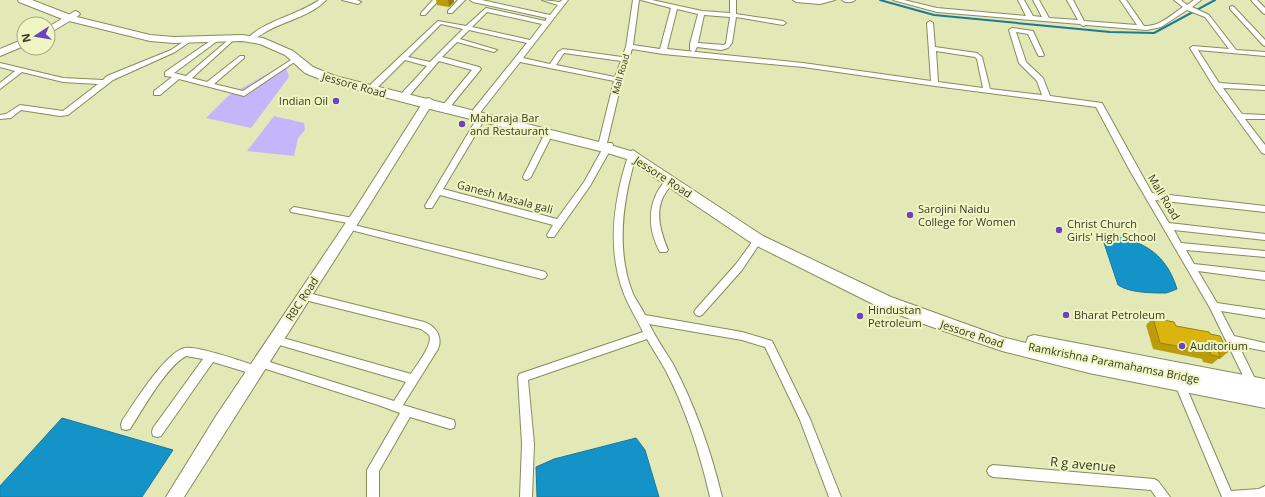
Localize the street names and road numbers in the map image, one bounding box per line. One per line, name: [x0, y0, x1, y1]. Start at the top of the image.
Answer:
street label: Mall Road: [609, 52, 632, 96]
street label: Jessore Road: [319, 68, 388, 101]
street label: Jessore Road: [631, 152, 695, 201]
street label: Mall Road: [1145, 171, 1184, 222]
street label: Ganesh Masala gali: [456, 177, 555, 217]
street label: RBC Road: [282, 274, 321, 324]
street label: Jessore Road: [937, 316, 1006, 351]
street label: Ramkrishna Paramahamsa Bridge: [1027, 339, 1201, 386]
street label: R g avenue: [1049, 452, 1117, 476]

